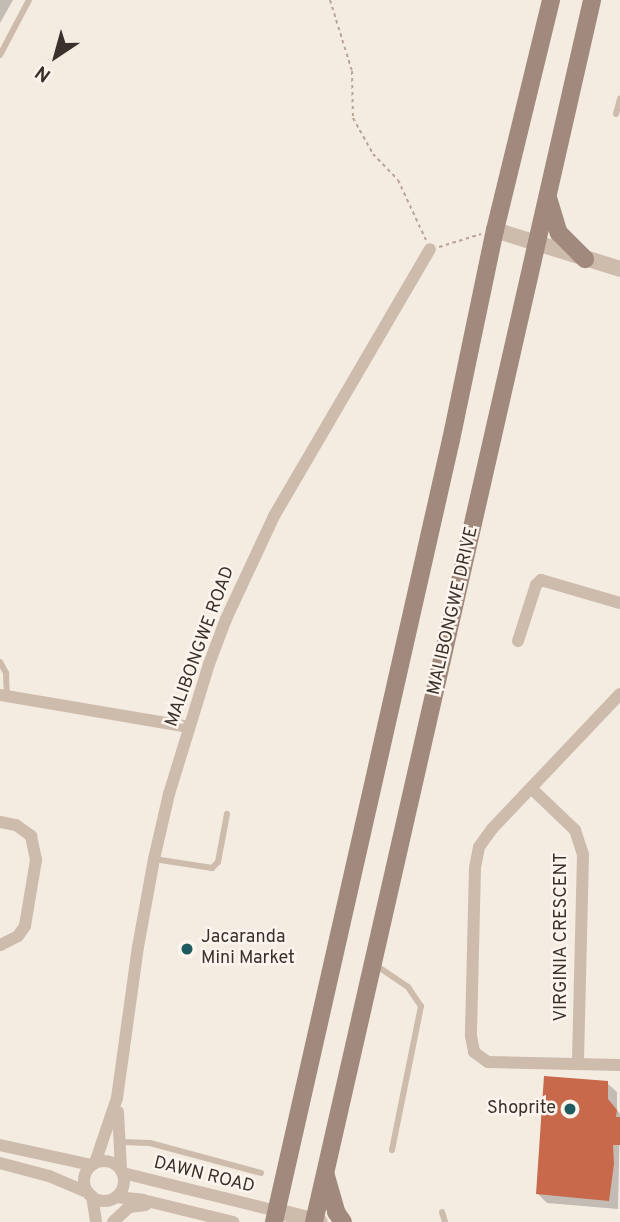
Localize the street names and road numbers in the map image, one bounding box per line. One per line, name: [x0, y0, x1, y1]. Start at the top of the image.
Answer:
street label: MALIBONGWE DRIVE: [424, 525, 484, 697]
street label: MALIBONGWE ROAD: [162, 564, 240, 730]
street label: VIRGINIA CRESCENT: [551, 852, 573, 1022]
street label: DAWN ROAD: [151, 1153, 257, 1199]

